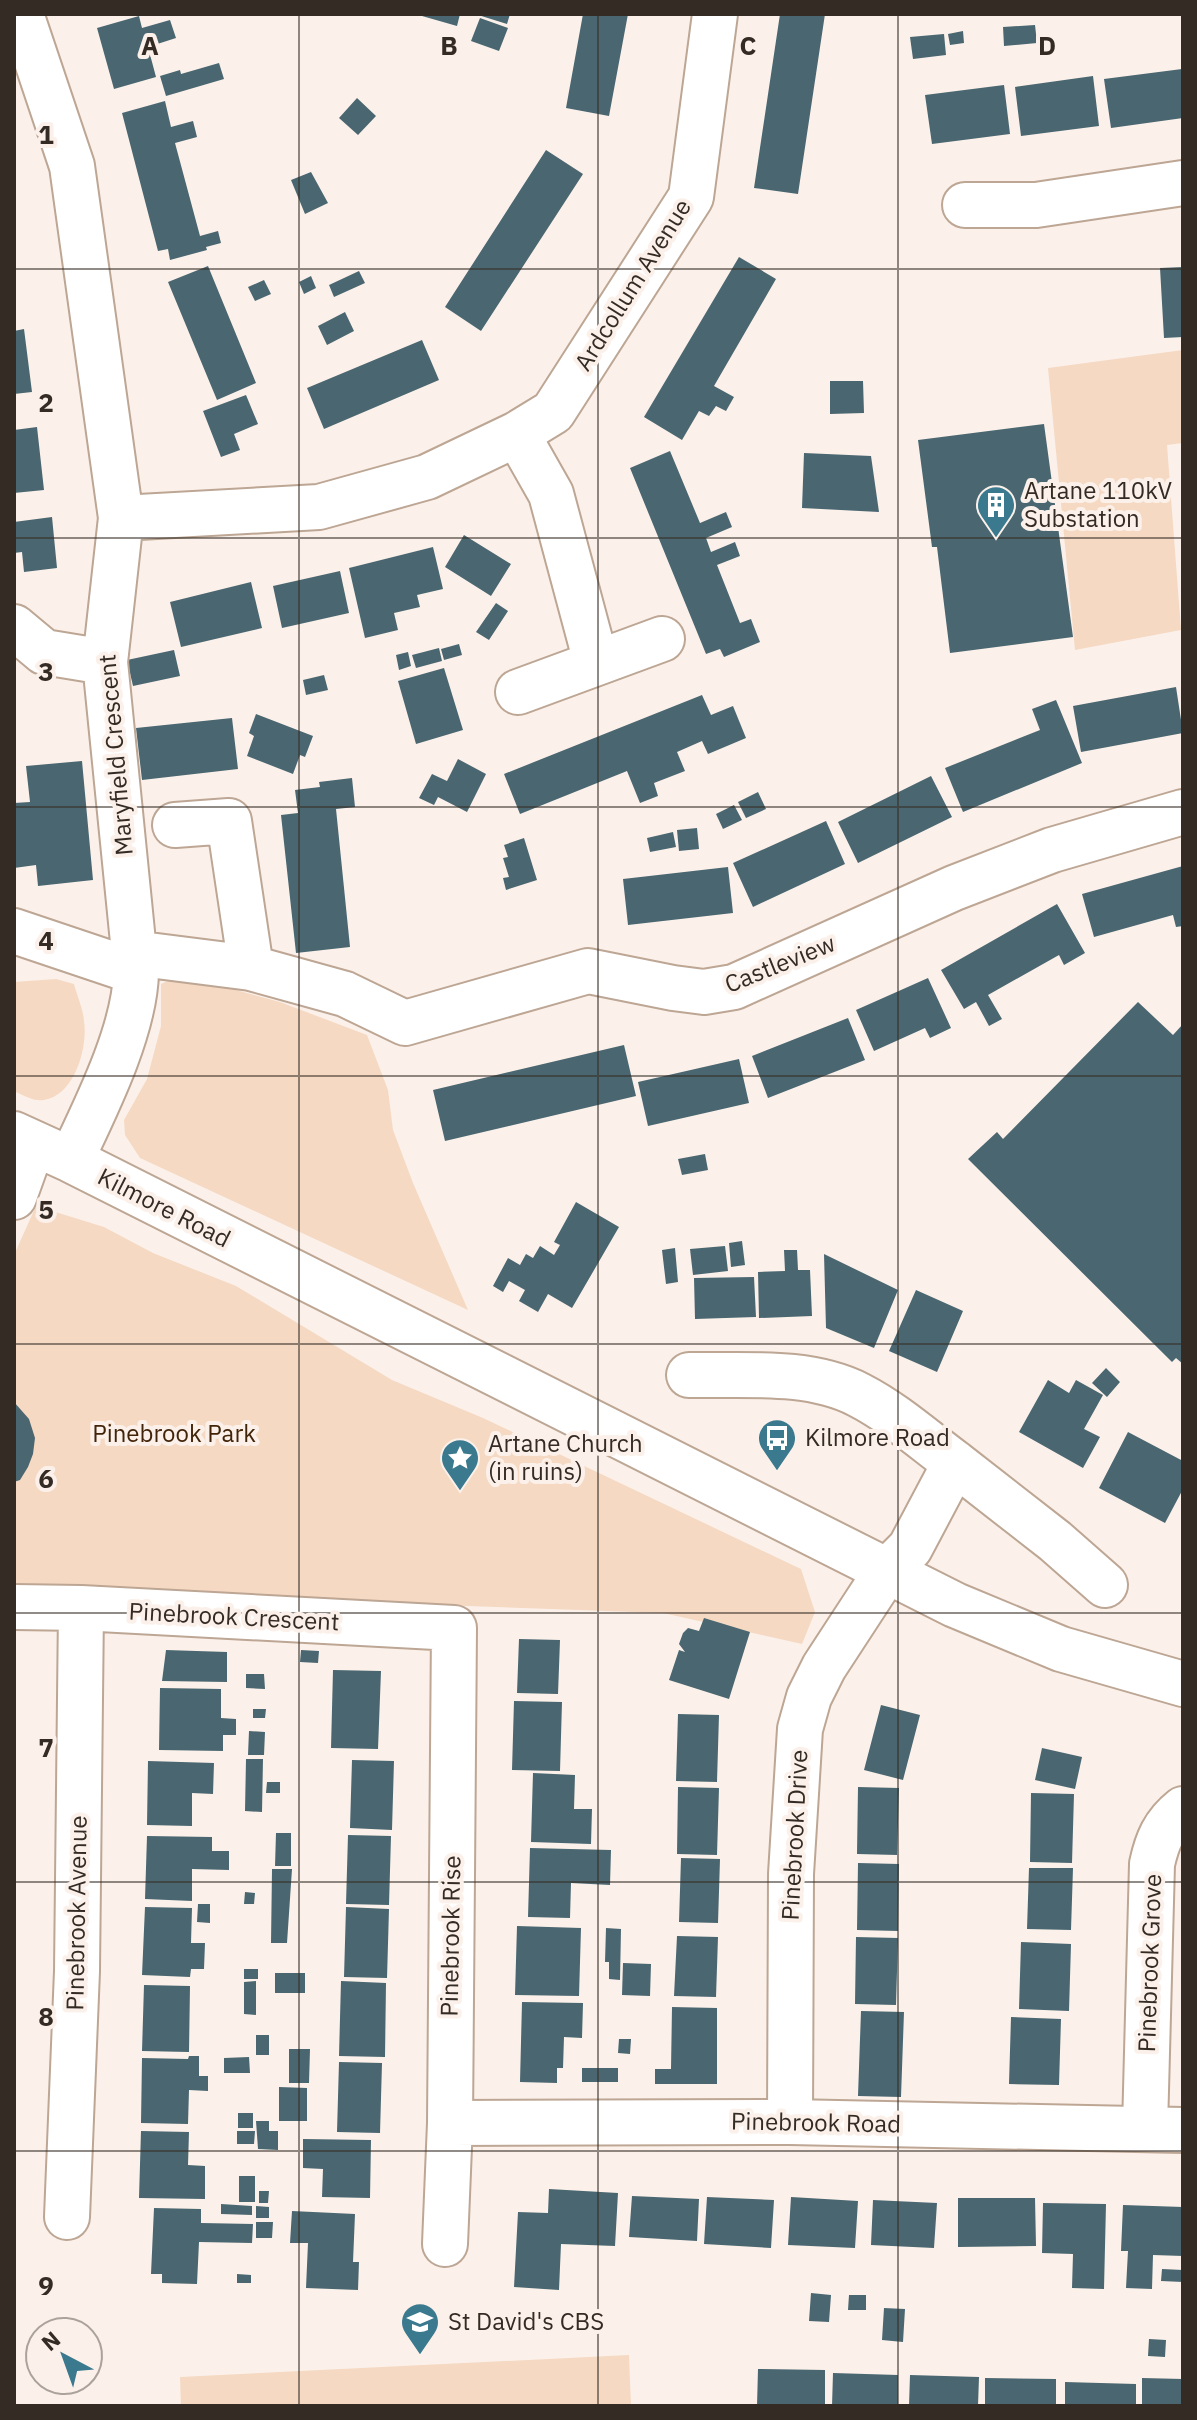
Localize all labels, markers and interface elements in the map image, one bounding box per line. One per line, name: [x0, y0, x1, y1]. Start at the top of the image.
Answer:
text: A: [141, 28, 159, 62]
text: B: [440, 28, 458, 62]
text: C: [740, 28, 757, 62]
text: D: [1038, 28, 1056, 62]
text: 1: [38, 117, 54, 151]
street label: Ardcollum Avenue: [566, 193, 698, 376]
text: 2: [38, 385, 54, 419]
place label: Artane 110kV Substation: [1024, 474, 1172, 534]
building icon: Artane 110kV Substation: [975, 484, 1017, 539]
street label: Maryfield Crescent: [90, 653, 140, 857]
text: 3: [38, 654, 54, 688]
text: 4: [38, 923, 54, 957]
street label: Castleview: [720, 926, 840, 1000]
street label: Kilmore Road: [93, 1160, 236, 1254]
text: 5: [38, 1192, 54, 1226]
park label: Pinebrook Park: [92, 1417, 256, 1449]
bus stop icon: Kilmore Road: [756, 1417, 798, 1472]
place label: Kilmore Road: [805, 1421, 950, 1453]
place label: Artane Church (in ruins): [488, 1427, 643, 1487]
place icon: Artane Church (in ruins): [439, 1437, 481, 1492]
text: 6: [38, 1461, 54, 1495]
street label: Pinebrook Crescent: [128, 1595, 340, 1637]
text: 7: [38, 1730, 54, 1764]
street label: Pinebrook Drive: [774, 1749, 814, 1921]
street label: Pinebrook Avenue: [58, 1815, 94, 2011]
street label: Pinebrook Rise: [433, 1855, 467, 2017]
street label: Pinebrook Grove: [1130, 1873, 1168, 2053]
text: 8: [38, 1999, 54, 2033]
street label: Pinebrook Road: [731, 2105, 901, 2139]
text: 9: [38, 2268, 54, 2302]
school or university icon: St David's CBS: [399, 2301, 441, 2356]
place label: St David's CBS: [448, 2305, 604, 2337]
north arrow: [24, 2316, 104, 2396]
text: N: [35, 2324, 66, 2357]

